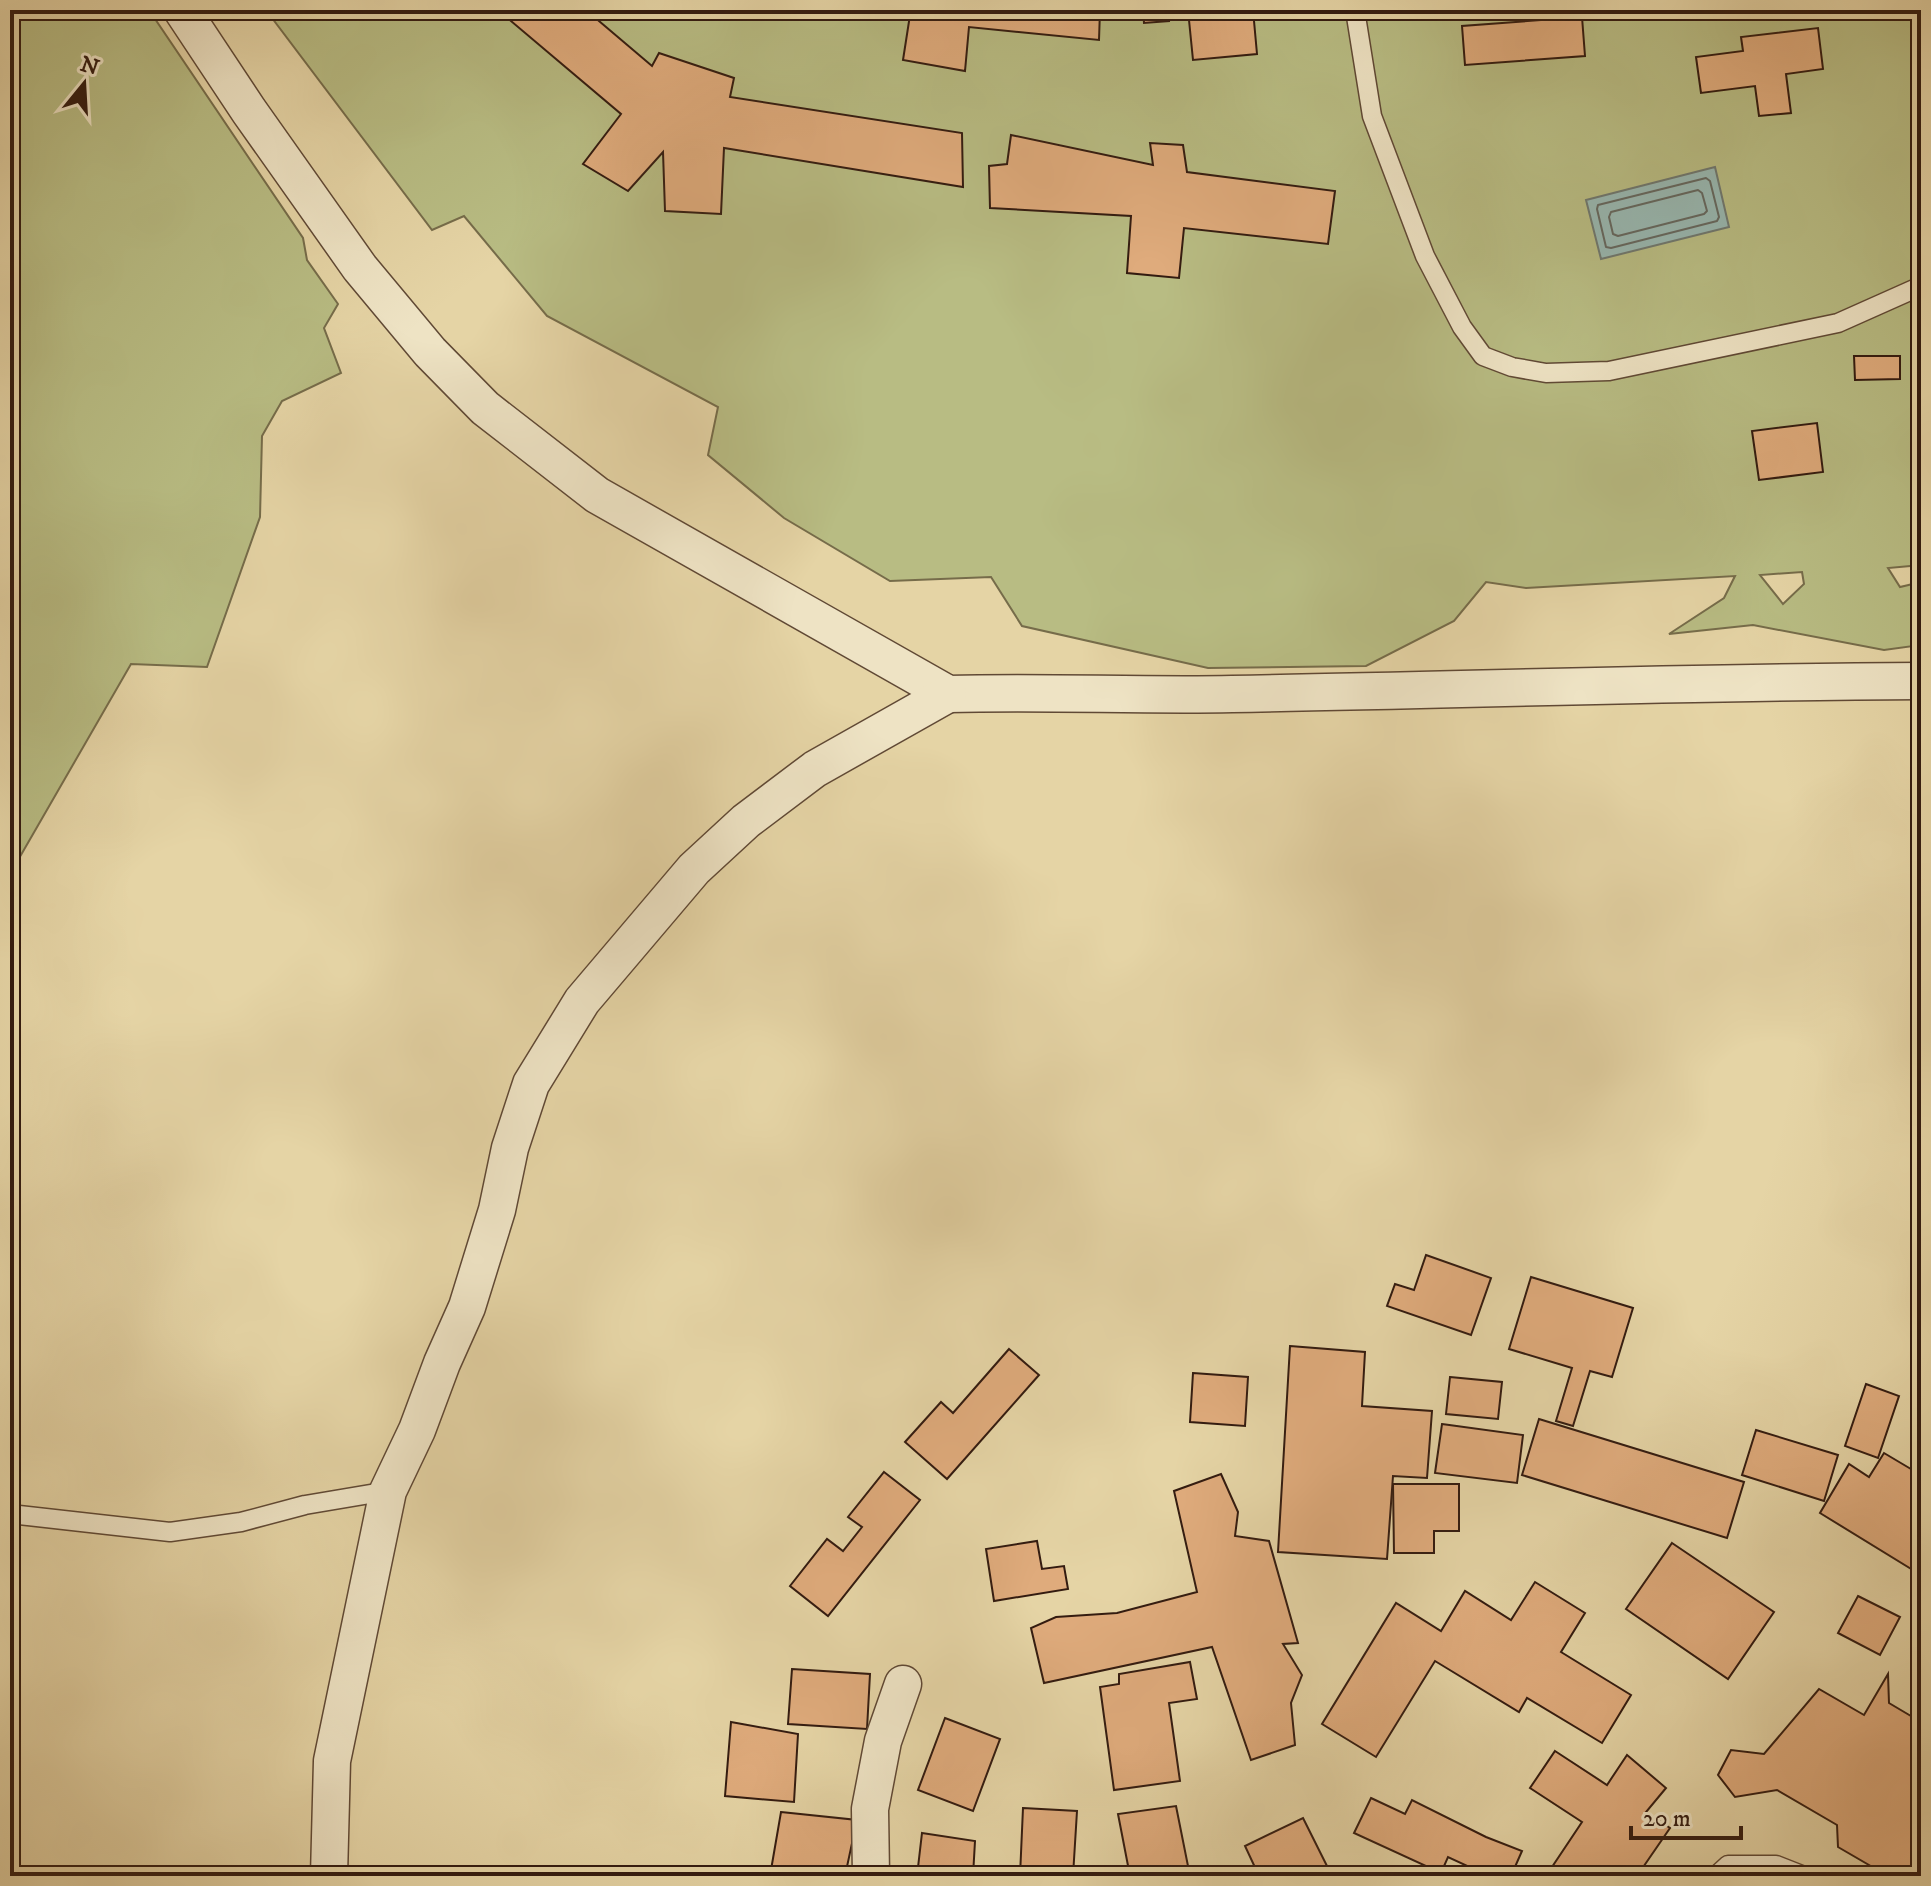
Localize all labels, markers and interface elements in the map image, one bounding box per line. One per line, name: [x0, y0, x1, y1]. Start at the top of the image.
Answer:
north arrow: [44, 44, 124, 124]
text: N: [77, 51, 102, 82]
scale bar: [1631, 1790, 1741, 1840]
text: 20 m: [1643, 1804, 1691, 1834]

